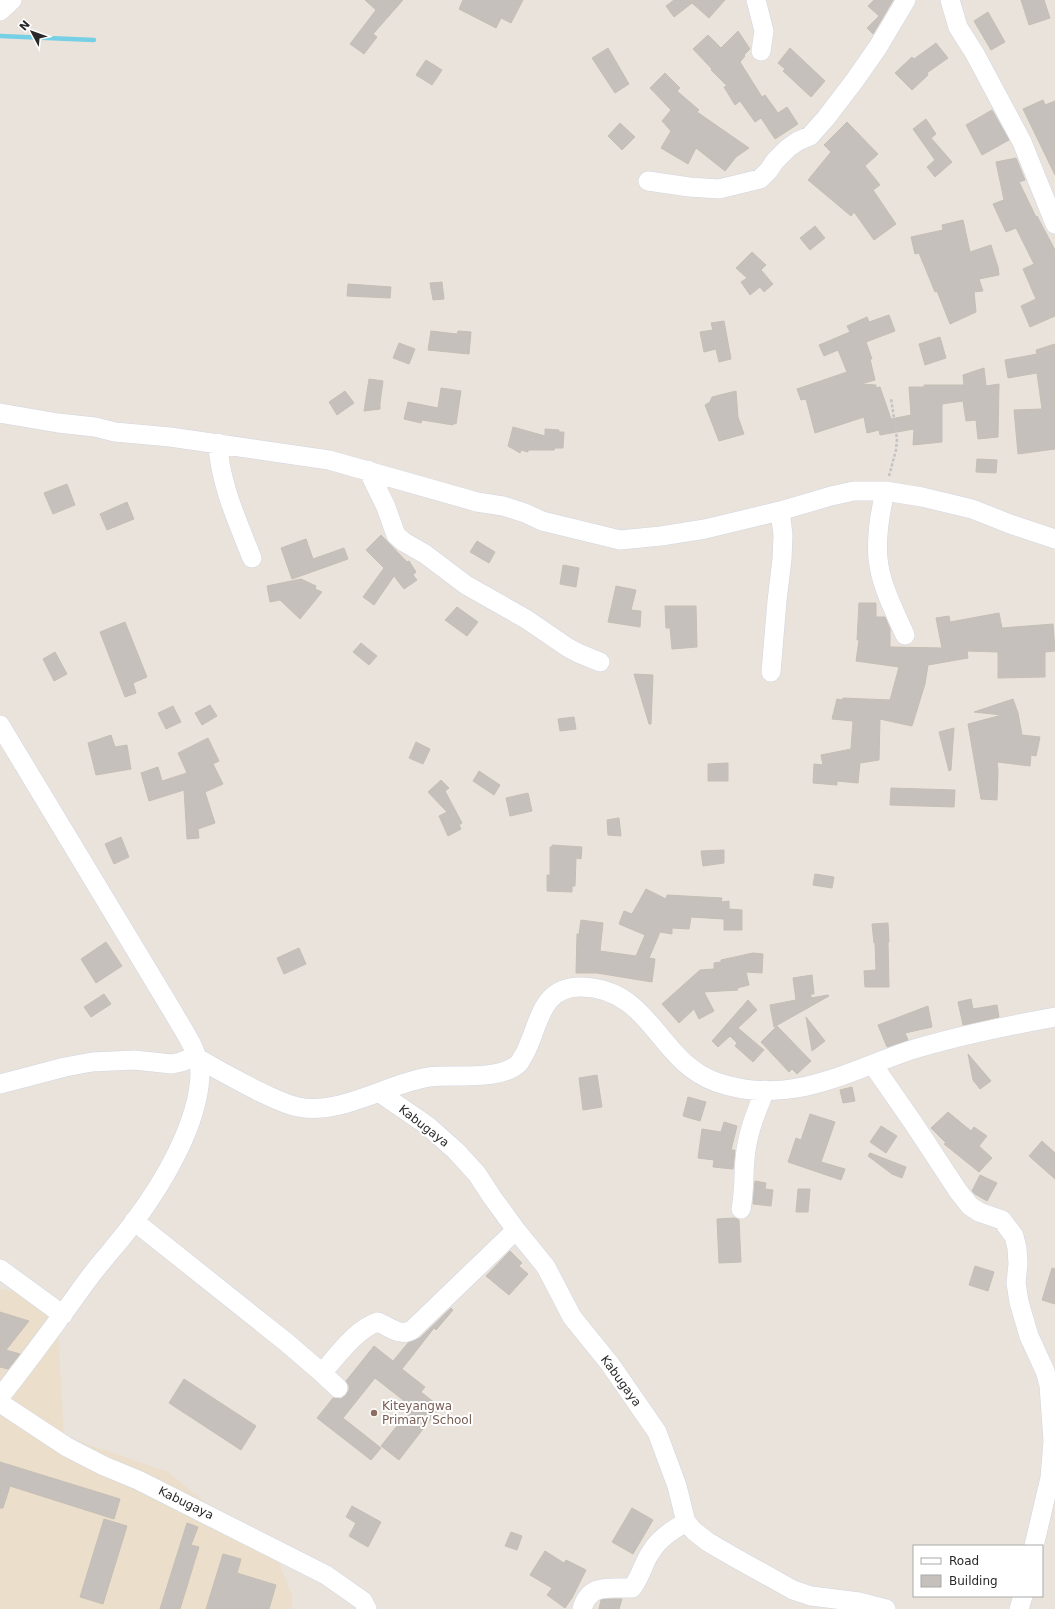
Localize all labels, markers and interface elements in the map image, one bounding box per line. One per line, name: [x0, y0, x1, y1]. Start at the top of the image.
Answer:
north arrow: [12, 12, 52, 52]
text: N: [17, 18, 33, 34]
street label: Kabugaya: [396, 1102, 452, 1150]
street label: Kabugaya: [598, 1353, 644, 1409]
place label: Kiteyangwa Primary School: [382, 1399, 472, 1427]
marker: Kiteyangwa Primary School: [369, 1408, 379, 1418]
street label: Kabugaya: [156, 1484, 216, 1522]
legend: [913, 1545, 1043, 1597]
text: Road: [949, 1554, 979, 1568]
text: Building: [949, 1574, 998, 1588]

